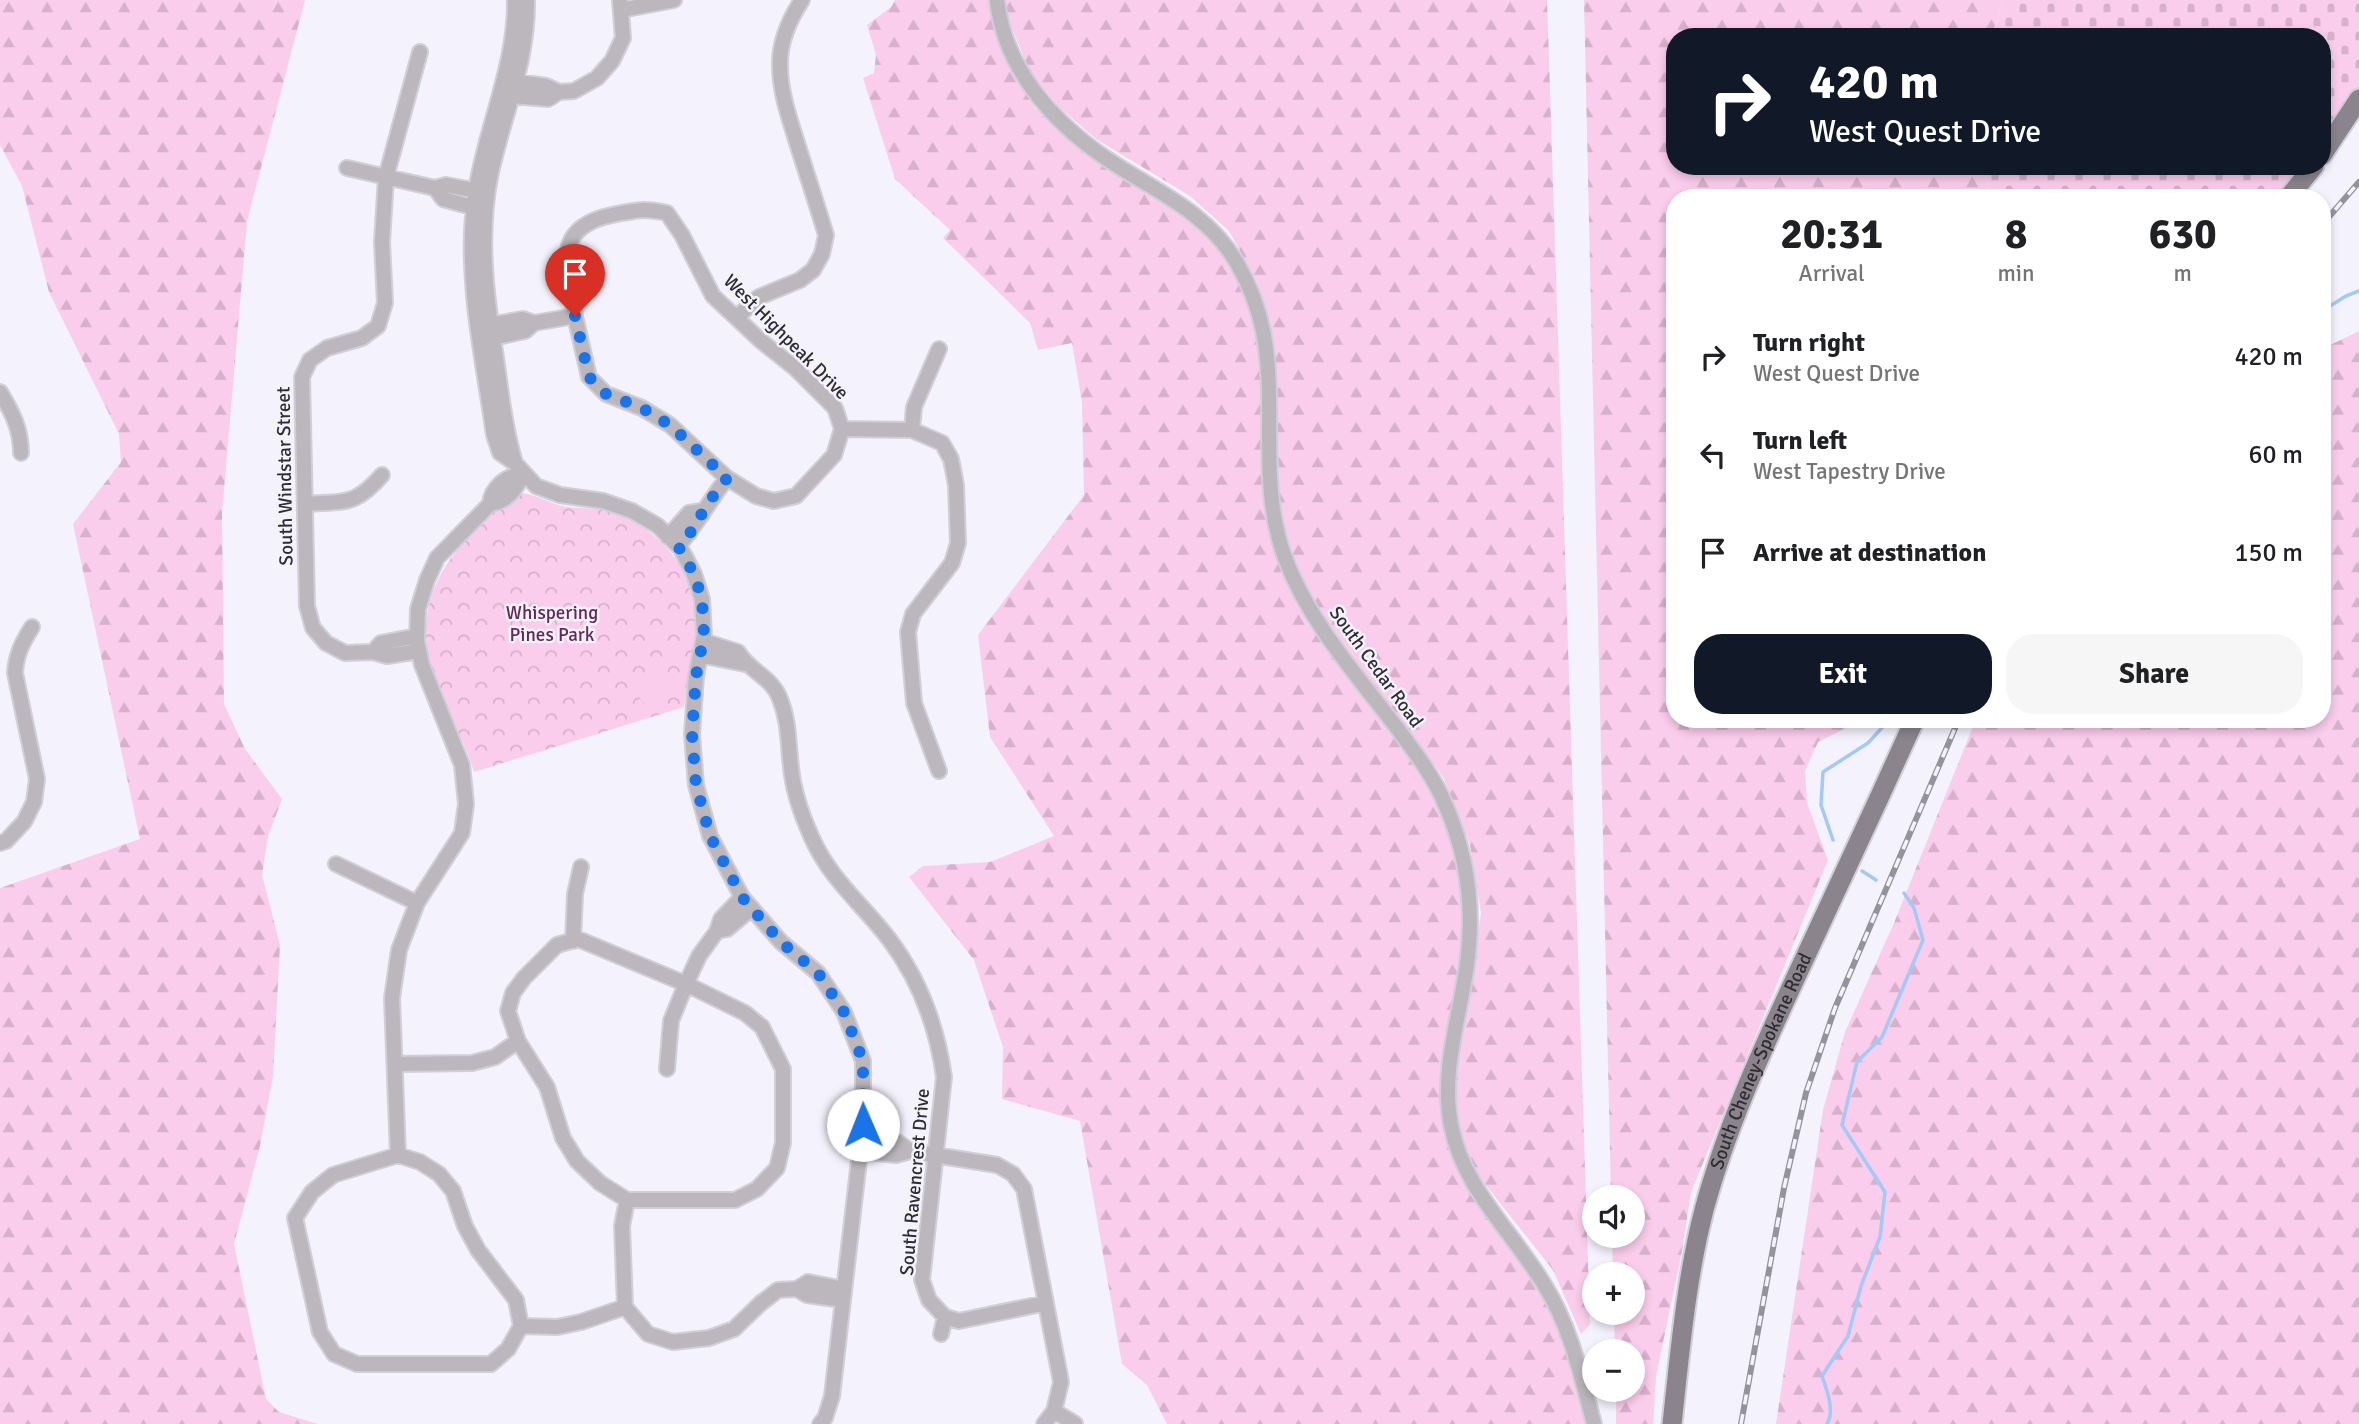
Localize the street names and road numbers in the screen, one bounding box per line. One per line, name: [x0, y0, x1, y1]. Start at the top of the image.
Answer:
street label: West Highpeak Drive: [718, 269, 854, 405]
street label: South Windstar Street: [271, 386, 299, 566]
street label: South Cedar Road: [1324, 602, 1428, 732]
street label: South Cheney-Spokane Road: [1705, 949, 1817, 1173]
street label: South Ravencrest Drive: [895, 1087, 935, 1277]

